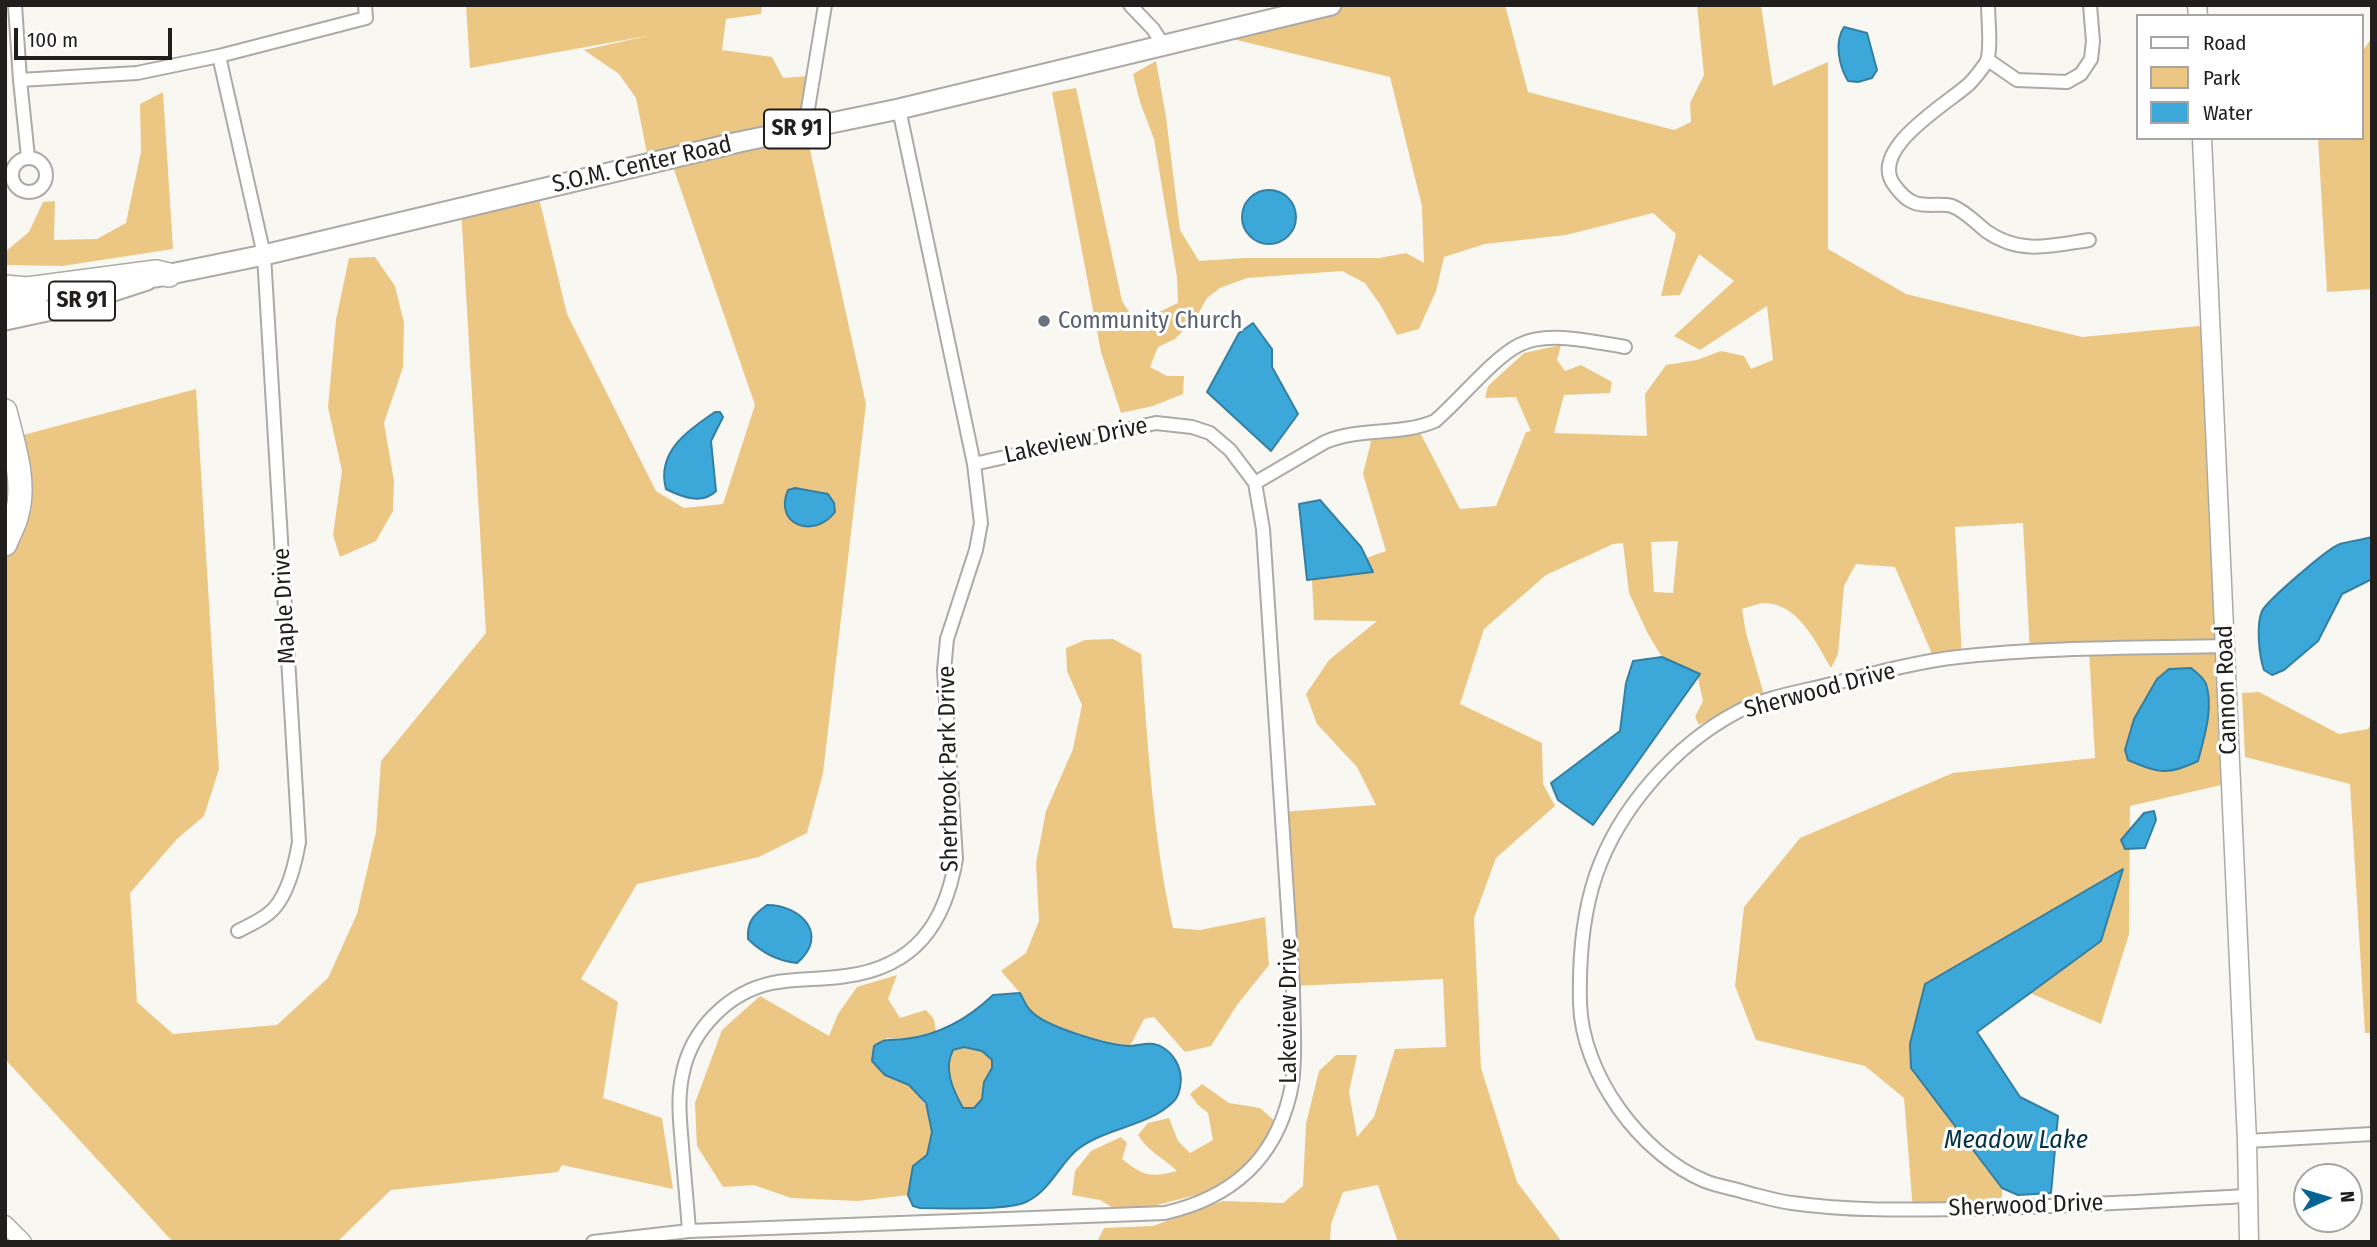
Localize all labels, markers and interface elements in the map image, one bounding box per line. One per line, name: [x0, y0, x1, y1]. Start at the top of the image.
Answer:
scale bar: [18, 14, 175, 58]
legend: [2136, 14, 2363, 140]
text: 100 m: [27, 27, 78, 53]
text: Road: [2203, 30, 2247, 56]
text: Park: [2203, 65, 2240, 91]
text: Water: [2203, 100, 2253, 126]
road number: SR 91: [764, 110, 830, 148]
street label: S.O.M. Center Road: [549, 130, 735, 200]
road number: SR 91: [49, 282, 115, 320]
place label: Community Church: [1058, 307, 1242, 335]
marker: Community Church: [1036, 313, 1052, 329]
street label: Lakeview Drive: [1002, 412, 1150, 470]
street label: Maple Drive: [268, 547, 302, 665]
street label: Cannon Road: [2210, 625, 2244, 755]
street label: Sherwood Drive: [1741, 657, 1899, 725]
street label: Sherbrook Park Drive: [933, 666, 965, 872]
street label: Lakeview Drive: [1275, 938, 1303, 1084]
water label: Meadow Lake: [1944, 1125, 2088, 1157]
north arrow: [2293, 1163, 2363, 1233]
street label: Sherwood Drive: [1948, 1189, 2104, 1223]
text: N: [2336, 1190, 2359, 1203]

